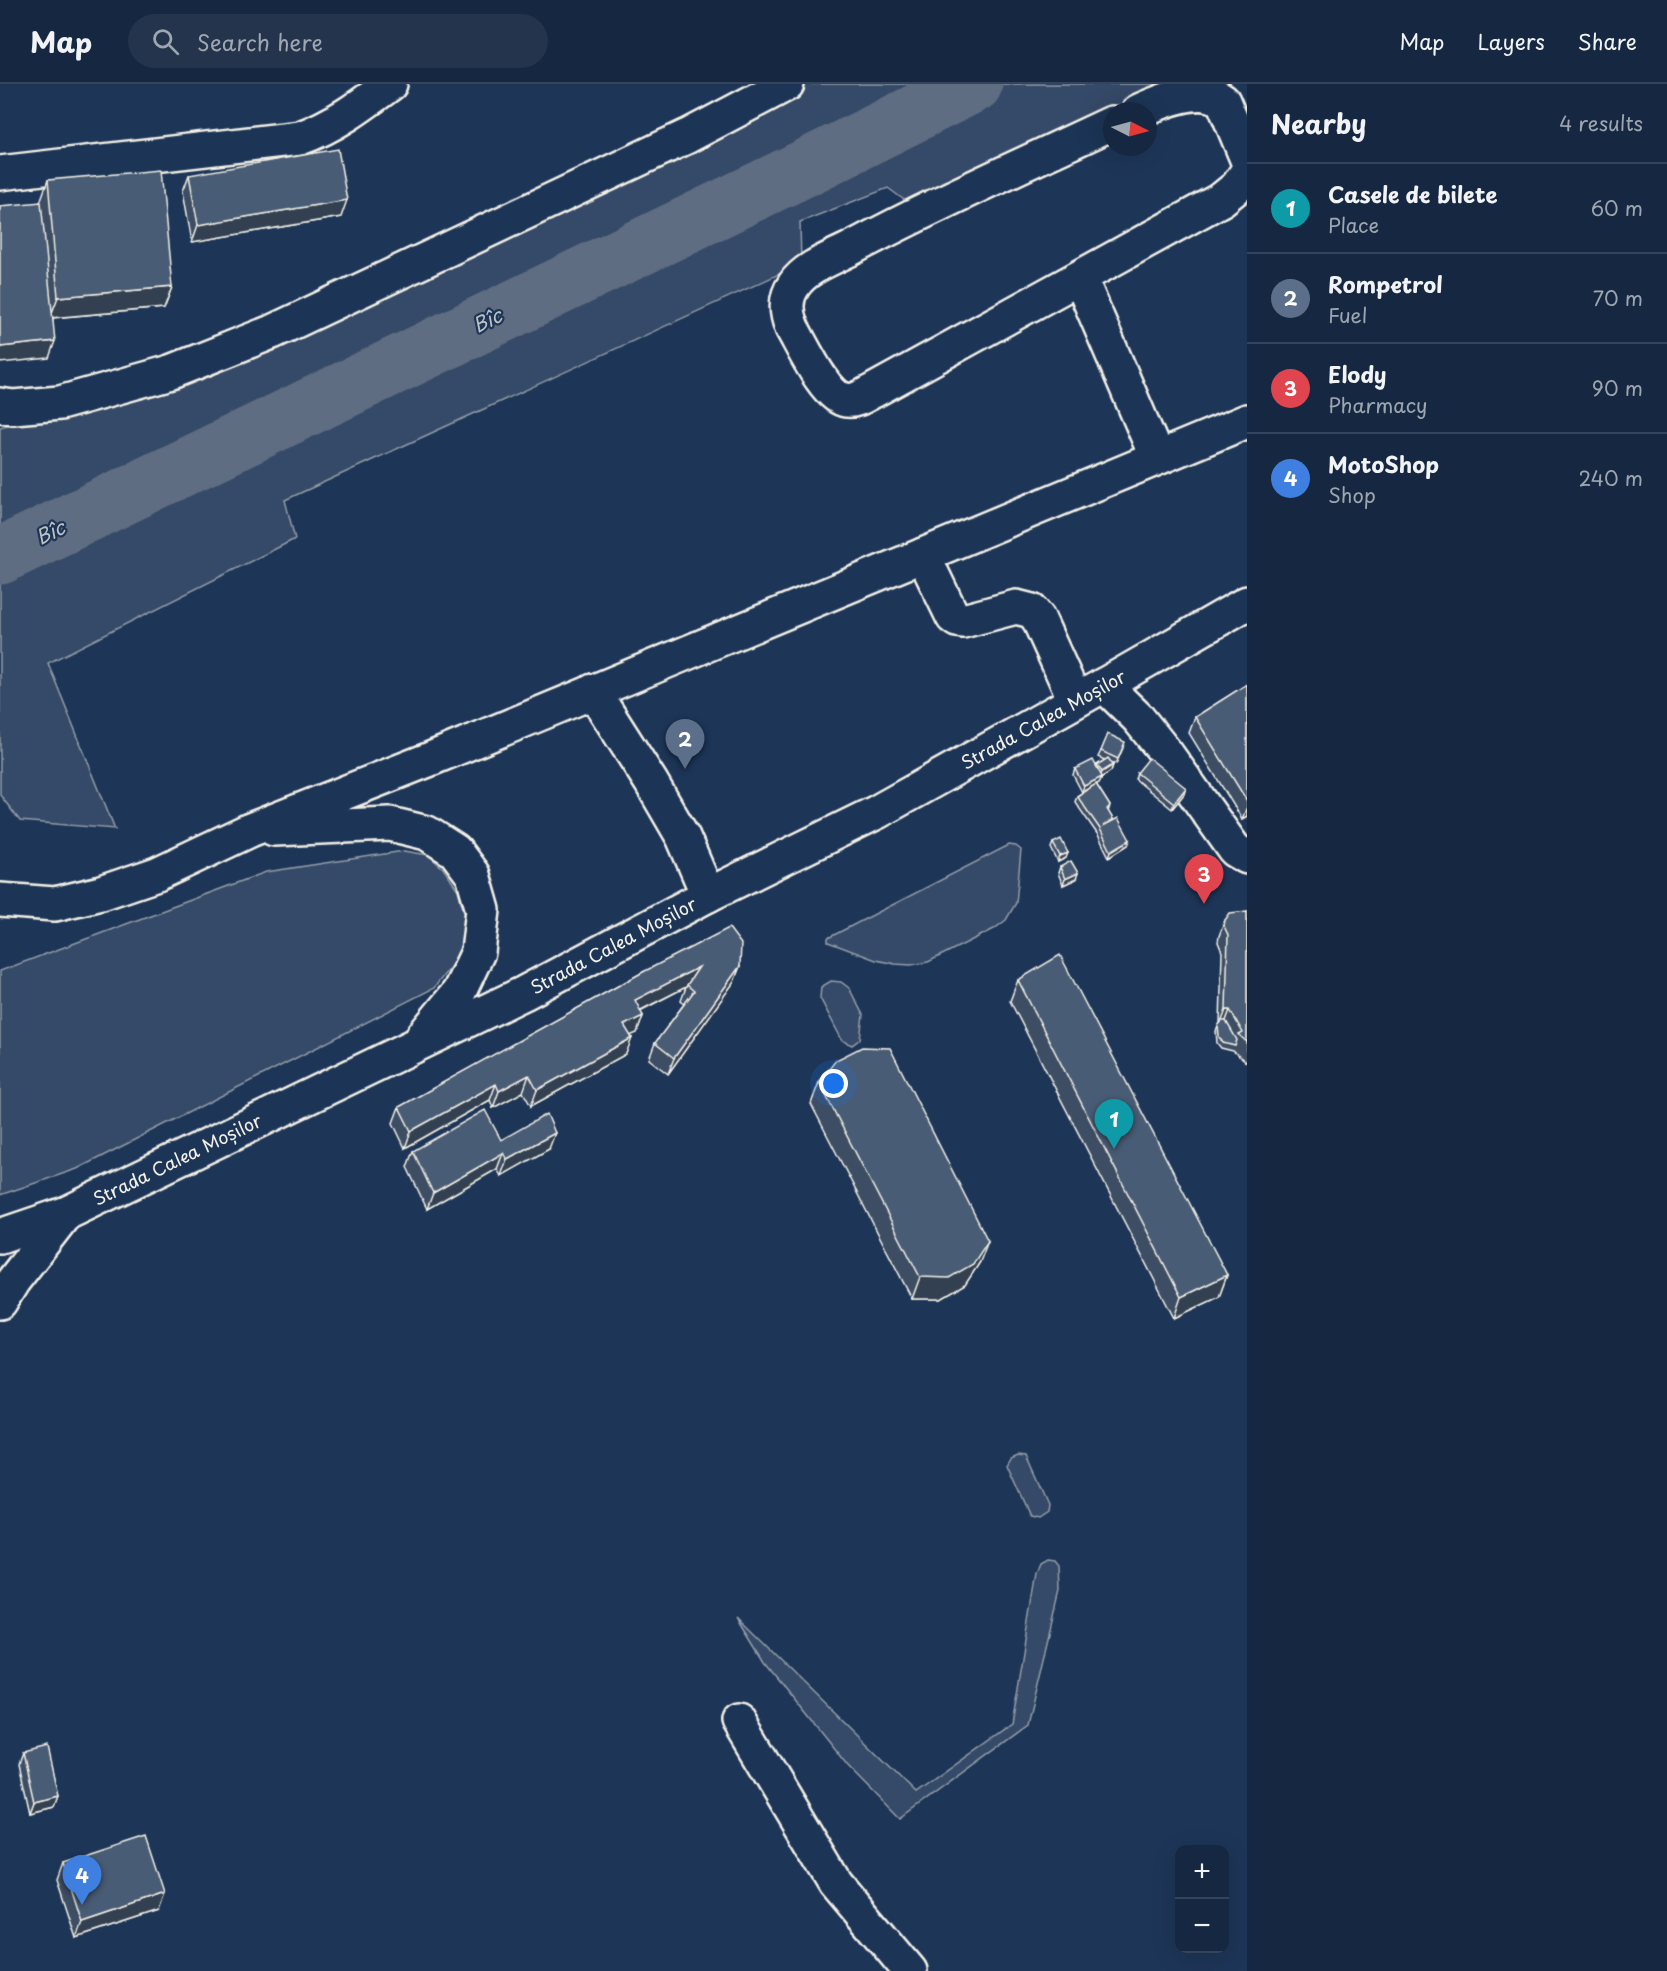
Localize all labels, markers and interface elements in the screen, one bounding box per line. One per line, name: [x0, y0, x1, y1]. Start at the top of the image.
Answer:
search box: [128, 14, 548, 68]
text: Map: [30, 20, 92, 63]
icon: search: [149, 25, 182, 58]
text: Search here: [197, 25, 323, 58]
text: Map: [1400, 25, 1444, 57]
text: Layers: [1477, 25, 1545, 57]
text: Share: [1578, 25, 1637, 57]
north arrow: [1103, 102, 1157, 156]
text: Nearby: [1271, 104, 1366, 143]
text: 4 results: [1559, 108, 1643, 138]
text: Casele de bilete: [1328, 177, 1497, 210]
text: 1: [1286, 193, 1295, 223]
text: 60 m: [1591, 193, 1643, 223]
text: Place: [1328, 210, 1379, 240]
text: Rompetrol: [1328, 267, 1443, 300]
text: 2: [1283, 283, 1298, 313]
text: 70 m: [1593, 283, 1643, 313]
water label: Bîc: [467, 299, 508, 340]
text: Fuel: [1328, 300, 1367, 330]
text: Elody: [1328, 357, 1386, 390]
text: 3: [1284, 373, 1297, 403]
text: 90 m: [1592, 373, 1643, 403]
text: Pharmacy: [1328, 390, 1428, 420]
text: MotoShop: [1328, 447, 1439, 480]
text: 4: [1284, 463, 1297, 493]
text: 240 m: [1578, 463, 1643, 493]
text: Shop: [1328, 480, 1376, 510]
water label: Bîc: [30, 511, 71, 552]
street label: Strada Calea Moșilor: [956, 662, 1131, 776]
pin: 2: [666, 720, 704, 769]
pin: 3: [1184, 854, 1224, 904]
street label: Strada Calea Moșilor: [525, 889, 701, 1000]
your location: [819, 1069, 848, 1098]
pin: 1: [1094, 1100, 1134, 1149]
street label: Strada Calea Moșilor: [88, 1106, 266, 1212]
map controls: [1175, 1845, 1229, 1953]
button: +: [1175, 1845, 1229, 1899]
pin: 4: [62, 1856, 101, 1905]
button: −: [1175, 1899, 1229, 1953]

